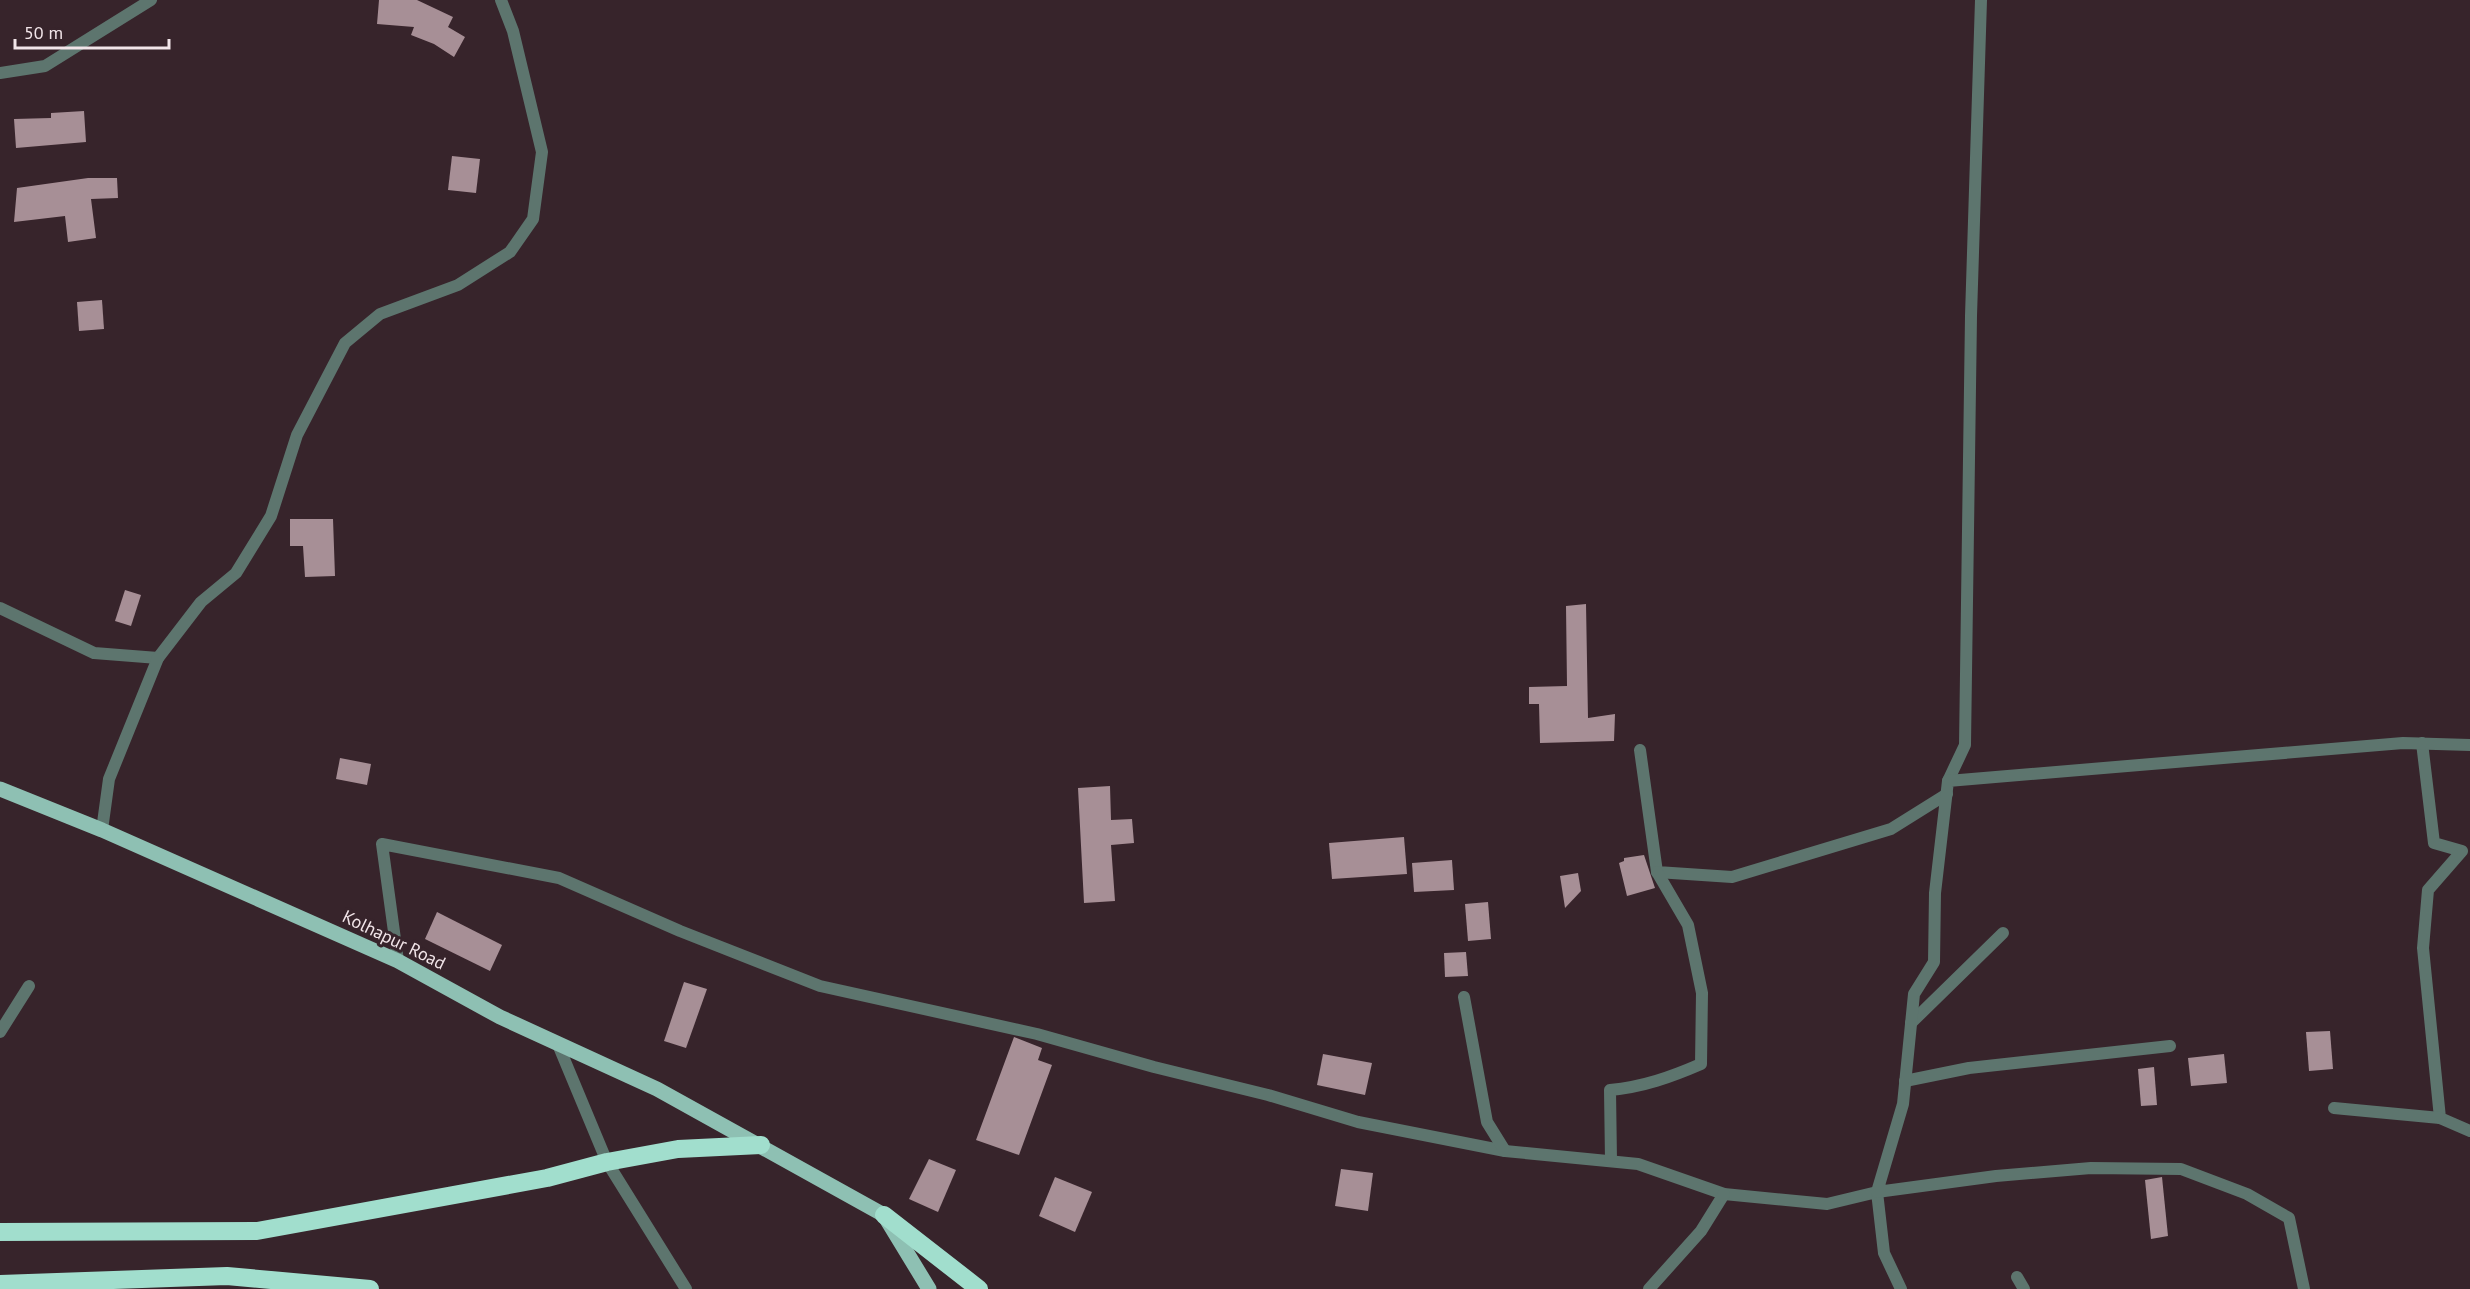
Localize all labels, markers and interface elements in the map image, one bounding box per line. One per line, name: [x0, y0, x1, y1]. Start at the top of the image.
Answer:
scale bar: [15, 12, 170, 50]
text: 50 m: [24, 21, 63, 44]
street label: Kolhapur Road: [339, 905, 450, 974]

